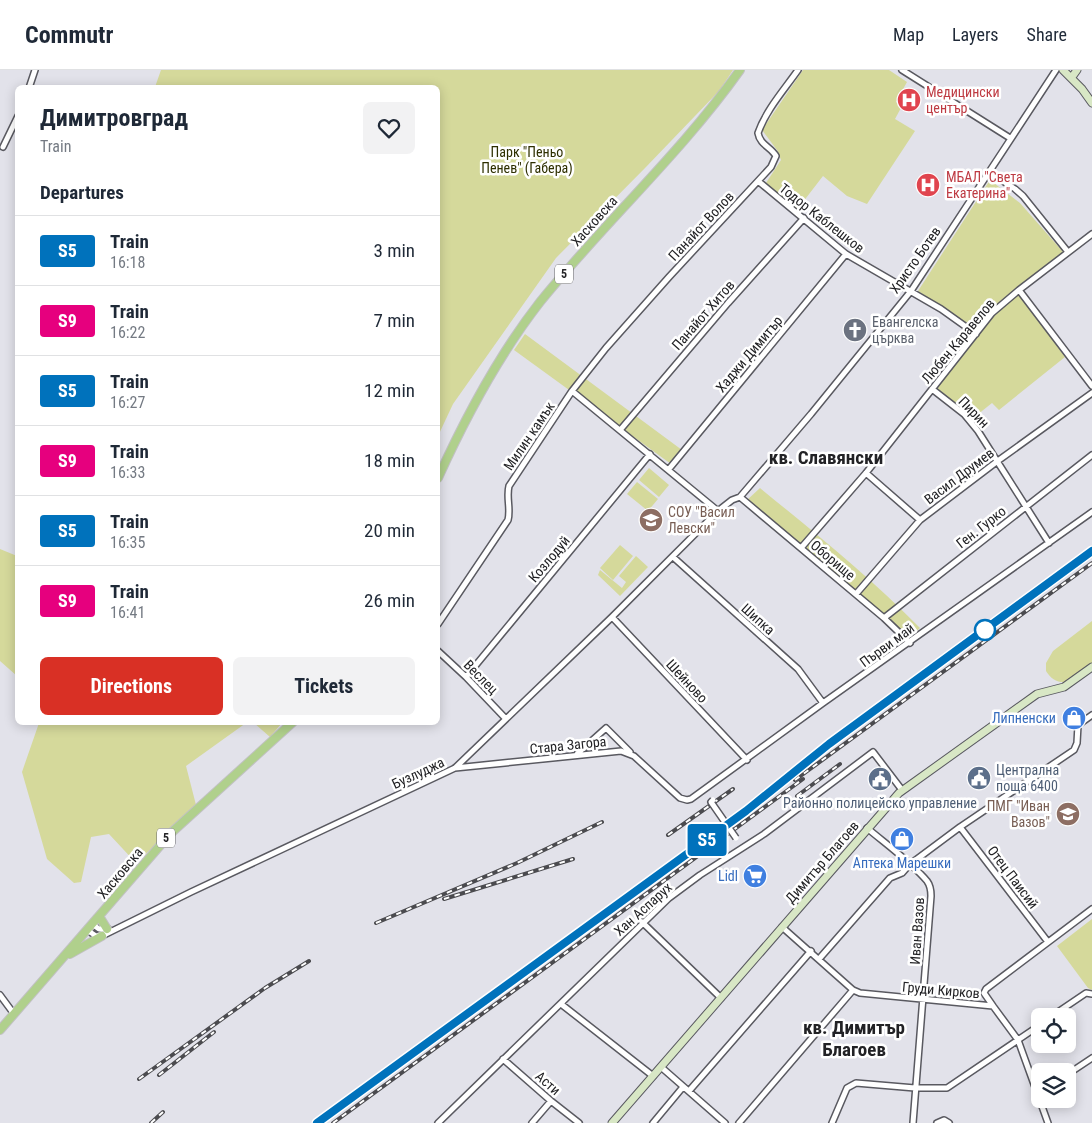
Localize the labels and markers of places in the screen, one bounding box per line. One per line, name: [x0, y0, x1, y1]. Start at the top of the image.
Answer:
place label: Медицински център: [926, 84, 1000, 116]
hospital icon: Медицински център: [896, 87, 922, 113]
place label: МБАЛ "Света Екатерина": [946, 169, 1023, 201]
hospital icon: МБАЛ "Света Екатерина": [915, 172, 941, 198]
place label: Евангелска църква: [872, 314, 939, 346]
church icon: Евангелска църква: [842, 317, 868, 343]
place label: СОУ "Васил Левски": [668, 504, 735, 536]
school or university icon: СОУ "Васил Левски": [638, 507, 664, 533]
unlabelled marker: [974, 619, 996, 641]
shop icon: Липненски: [1061, 705, 1087, 731]
place label: Липненски: [992, 710, 1056, 726]
place label: Централна поща 6400: [996, 762, 1059, 794]
public building icon: Централна поща 6400: [966, 765, 992, 791]
public building icon: Районно полицейско управление: [867, 766, 893, 792]
place label: Районно полицейско управление: [783, 795, 977, 811]
place label: ПМГ "Иван Вазов": [987, 798, 1050, 830]
school or university icon: ПМГ "Иван Вазов": [1055, 801, 1081, 827]
shop icon: Аптека Марешки: [889, 826, 915, 852]
place label: Аптека Марешки: [853, 855, 951, 871]
supermarket icon: Lidl: [742, 863, 768, 889]
place label: Lidl: [718, 868, 738, 884]

